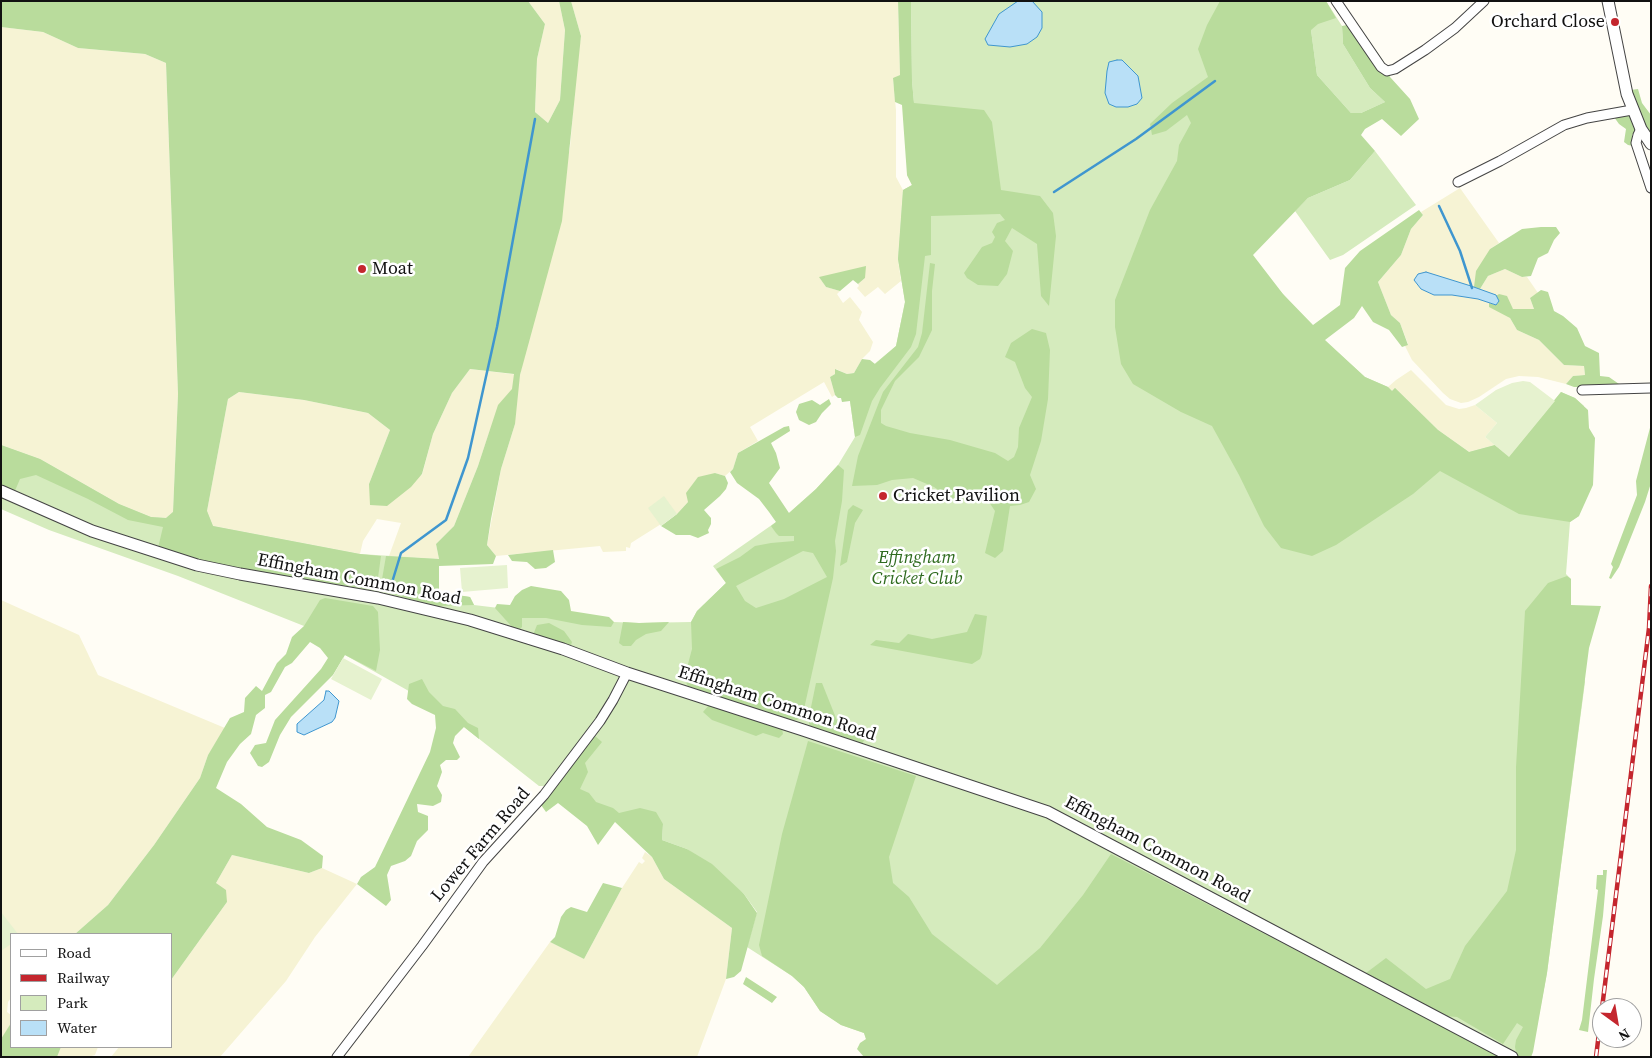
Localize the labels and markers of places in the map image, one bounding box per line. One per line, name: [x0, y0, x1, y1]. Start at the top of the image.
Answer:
place label: Orchard Close: [1491, 11, 1605, 33]
marker: Orchard Close: [1609, 16, 1621, 28]
place label: Moat: [372, 258, 413, 280]
marker: Moat: [356, 263, 368, 275]
place label: Cricket Pavilion: [893, 485, 1020, 507]
marker: Cricket Pavilion: [877, 490, 889, 502]

